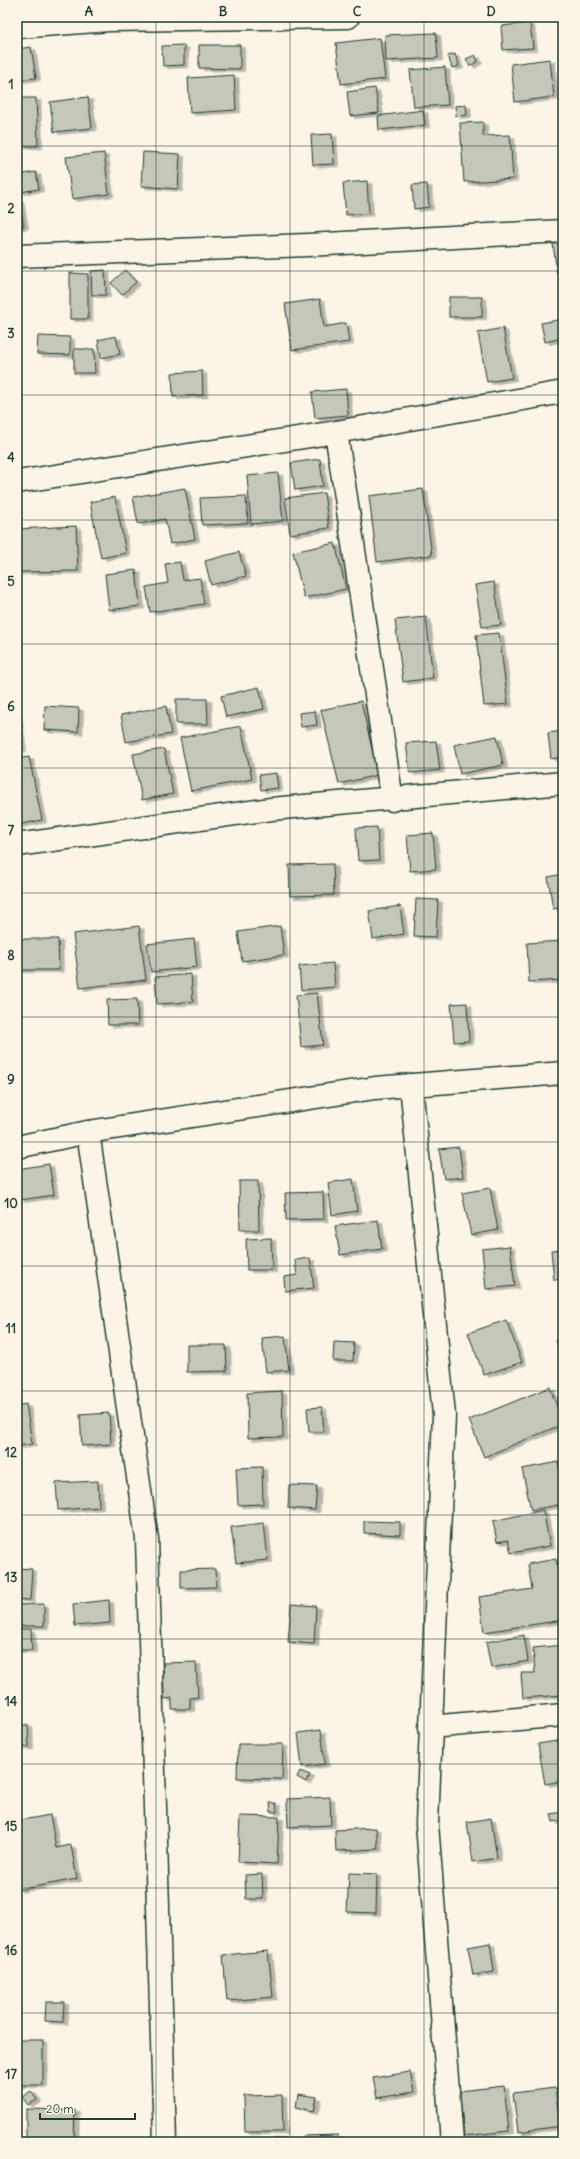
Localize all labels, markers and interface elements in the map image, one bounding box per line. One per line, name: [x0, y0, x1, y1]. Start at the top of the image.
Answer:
text: A: [85, 3, 94, 20]
text: B: [219, 3, 228, 20]
text: C: [353, 3, 362, 20]
text: D: [486, 3, 496, 20]
text: 1: [8, 76, 14, 93]
text: 2: [7, 200, 15, 217]
text: 3: [7, 325, 15, 342]
text: 4: [7, 449, 15, 466]
text: 5: [7, 573, 15, 590]
text: 6: [7, 698, 15, 715]
text: 7: [8, 822, 15, 839]
text: 8: [7, 947, 15, 964]
text: 9: [7, 1071, 15, 1088]
text: 10: [4, 1195, 18, 1212]
text: 11: [6, 1320, 16, 1337]
text: 12: [5, 1444, 17, 1461]
text: 13: [5, 1569, 17, 1586]
text: 14: [5, 1693, 18, 1710]
text: 15: [5, 1818, 18, 1835]
text: 16: [5, 1942, 18, 1959]
text: 17: [5, 2066, 17, 2083]
scale bar: [40, 2095, 135, 2121]
text: 20 m: [46, 2101, 74, 2116]

